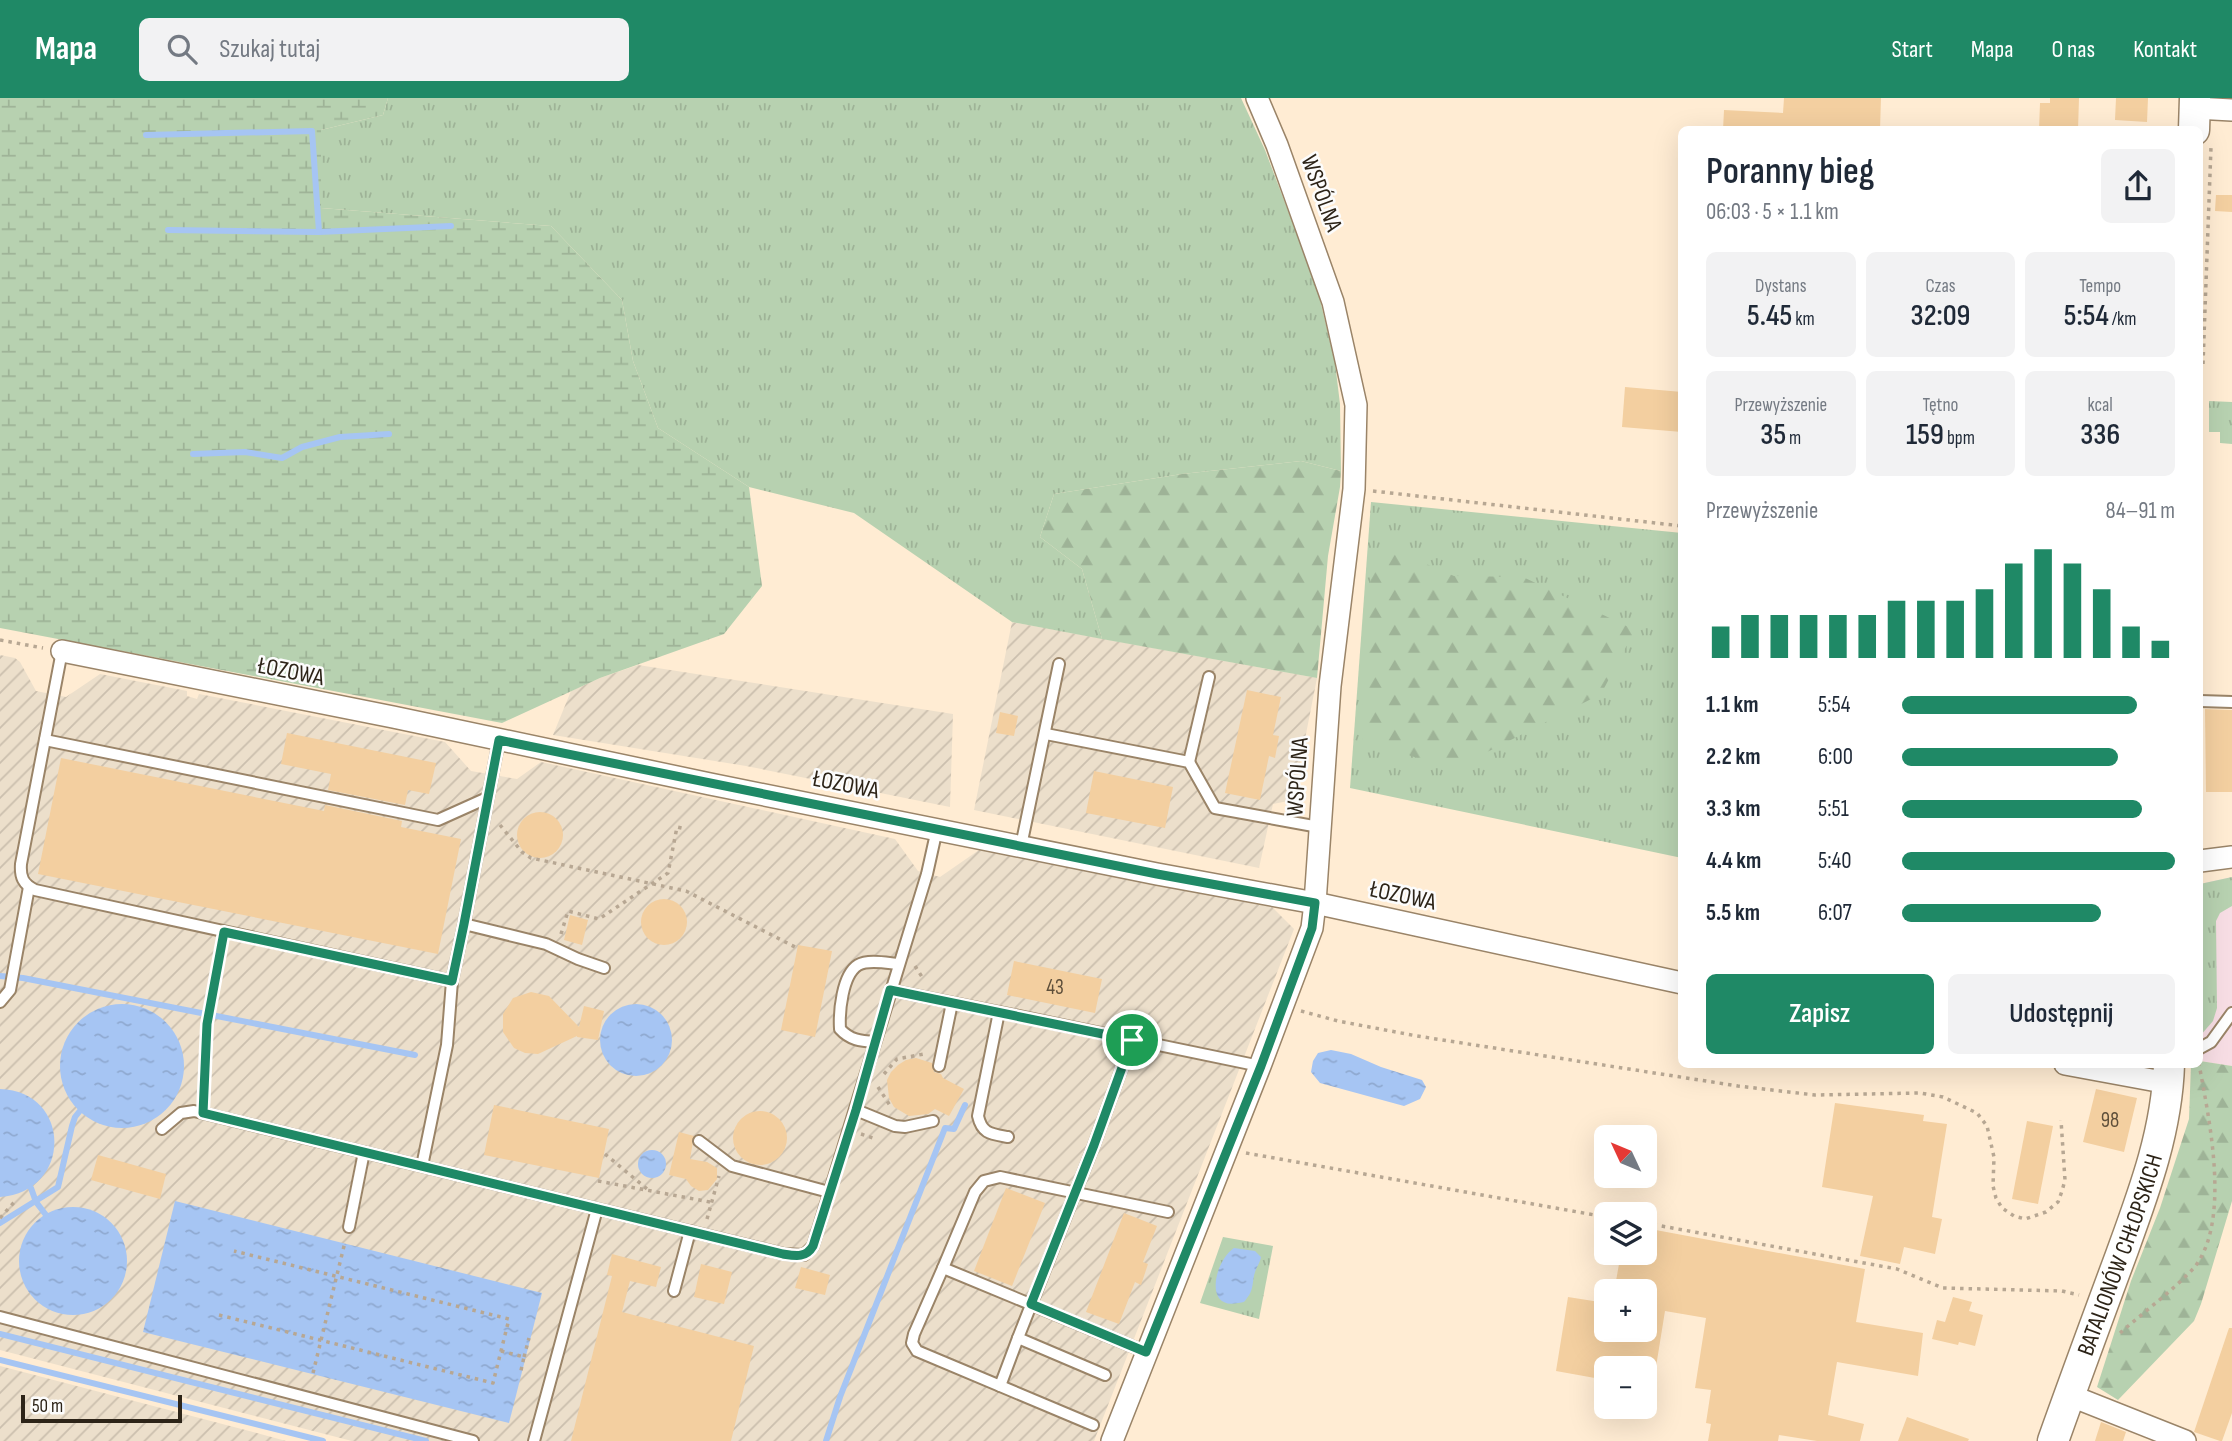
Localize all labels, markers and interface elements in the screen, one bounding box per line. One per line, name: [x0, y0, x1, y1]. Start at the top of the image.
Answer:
search box: [139, 18, 629, 81]
text: Mapa: [35, 29, 97, 69]
icon: search: [163, 30, 201, 68]
text: Szukaj tutaj: [219, 34, 320, 65]
text: Start: [1892, 35, 1933, 64]
text: Mapa: [1971, 35, 2013, 64]
text: O nas: [2051, 35, 2095, 64]
text: Kontakt: [2133, 35, 2197, 64]
text: Poranny bieg: [1706, 149, 1875, 194]
button: share: [2101, 149, 2175, 223]
street label: WSPÓLNA: [1294, 151, 1349, 236]
text: 06:03 · 5 × 1.1 km: [1706, 198, 1839, 226]
text: Dystans: [1755, 275, 1807, 298]
text: Czas: [1925, 275, 1956, 298]
text: Tempo: [2079, 275, 2121, 298]
text: 5.45: [1747, 298, 1792, 334]
text: 32:09: [1911, 298, 1970, 334]
text: 5:54: [2064, 298, 2109, 334]
text: km: [1792, 308, 1815, 331]
text: /km: [2109, 308, 2137, 331]
text: Przewyższenie: [1735, 394, 1827, 417]
text: Tętno: [1923, 394, 1958, 417]
text: kcal: [2088, 394, 2113, 417]
text: 35: [1760, 417, 1786, 453]
text: 159: [1906, 417, 1944, 453]
text: 336: [2080, 417, 2120, 453]
text: m: [1786, 427, 1801, 450]
text: bpm: [1944, 427, 1975, 450]
text: Przewyższenie: [1706, 497, 1818, 525]
text: 84–91 m: [2105, 497, 2175, 525]
street label: ŁOZOWA: [254, 651, 327, 692]
text: 1.1 km: [1706, 691, 1759, 719]
text: 5:54: [1818, 691, 1850, 719]
street label: WSPÓLNA: [1280, 736, 1315, 818]
text: 2.2 km: [1706, 743, 1760, 771]
text: 6:00: [1818, 743, 1853, 771]
street label: ŁOZOWA: [809, 764, 882, 805]
text: 3.3 km: [1706, 795, 1760, 823]
text: 5:51: [1818, 795, 1849, 823]
text: 4.4 km: [1706, 847, 1761, 875]
text: 5:40: [1818, 847, 1851, 875]
street label: ŁOZOWA: [1366, 874, 1439, 917]
text: 5.5 km: [1706, 899, 1760, 927]
text: 6:07: [1818, 899, 1852, 927]
button: Zapisz: [1706, 974, 1934, 1054]
button: Udostępnij: [1948, 974, 2175, 1054]
house number: 43: [1046, 975, 1064, 1000]
pin: [1102, 1010, 1162, 1070]
icon: arrive: [1113, 1021, 1151, 1059]
house number: 98: [2101, 1108, 2119, 1133]
north arrow: [1594, 1125, 1657, 1188]
map controls: [1594, 1125, 1657, 1419]
street label: BATALIONÓW CHŁOPSKICH: [2071, 1151, 2169, 1360]
button: layers: [1594, 1202, 1657, 1265]
button: +: [1594, 1279, 1657, 1342]
button: −: [1594, 1356, 1657, 1419]
scale bar: [21, 1392, 182, 1424]
text: 50 m: [32, 1395, 63, 1418]

